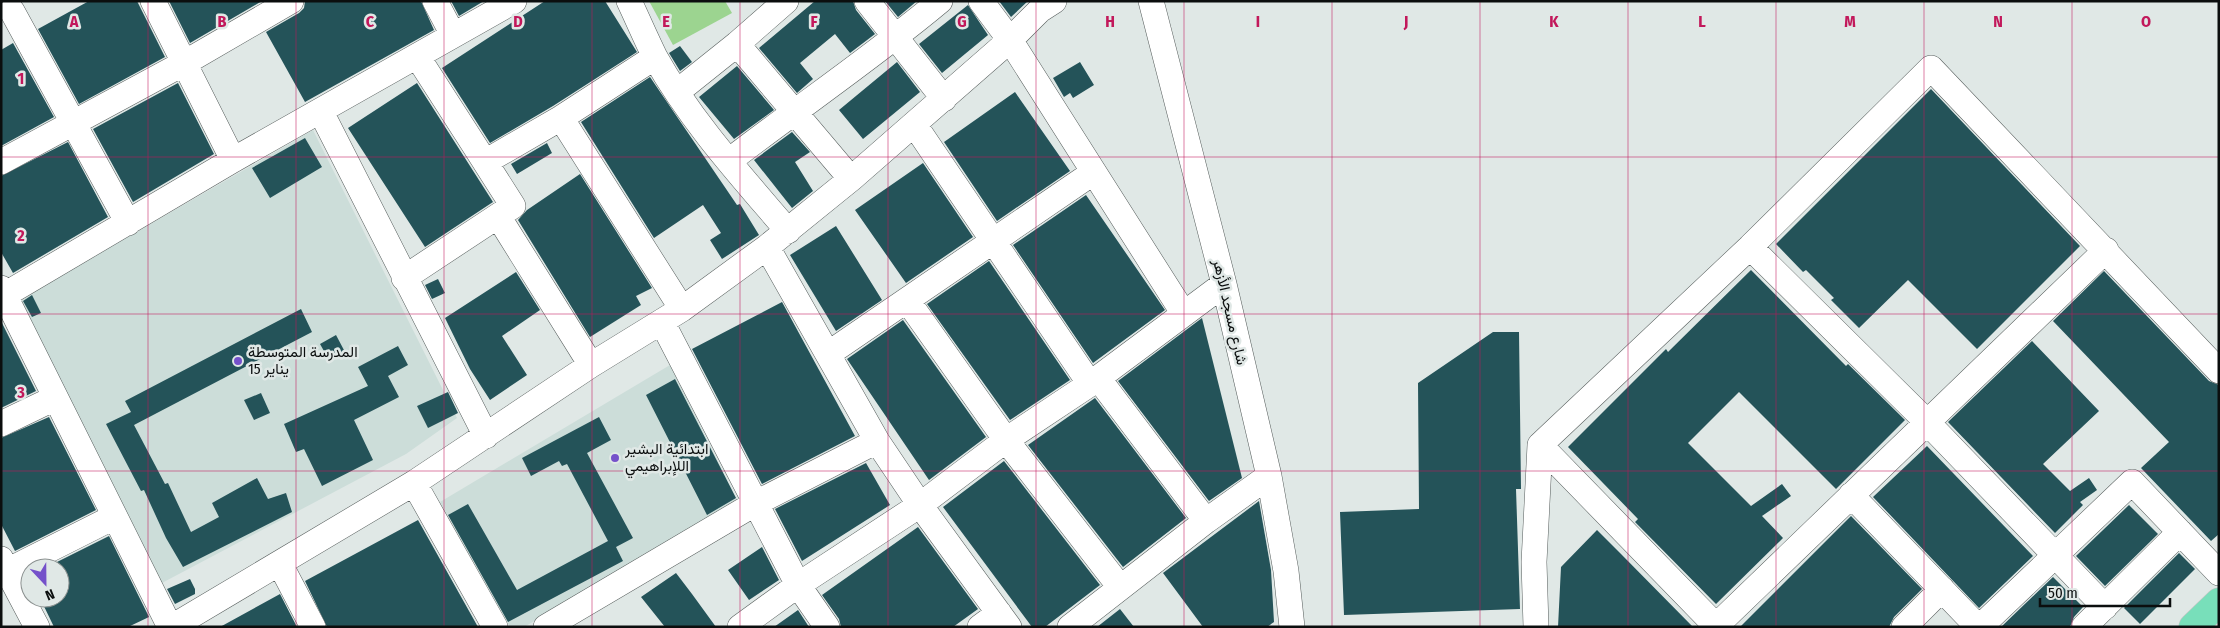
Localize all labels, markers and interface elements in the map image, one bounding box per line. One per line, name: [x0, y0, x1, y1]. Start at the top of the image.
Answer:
text: A: [69, 12, 79, 31]
text: B: [218, 12, 227, 31]
text: C: [366, 12, 375, 31]
text: D: [513, 12, 523, 31]
text: E: [662, 12, 670, 31]
text: F: [810, 12, 818, 31]
text: G: [957, 12, 967, 31]
text: H: [1105, 12, 1115, 31]
text: I: [1256, 12, 1260, 31]
text: J: [1403, 12, 1408, 31]
text: K: [1549, 12, 1559, 31]
text: L: [1698, 12, 1706, 31]
text: M: [1844, 12, 1856, 31]
text: N: [1993, 12, 2003, 31]
text: O: [2141, 12, 2151, 31]
text: 1: [18, 69, 24, 88]
text: 2: [16, 226, 25, 245]
street label: شارع مسجد الأزهر: [1207, 256, 1251, 367]
place label: المدرسة المتوسطة 15 يناير: [248, 343, 358, 378]
marker: المدرسة المتوسطة 15 يناير: [232, 355, 244, 367]
text: 3: [16, 383, 25, 402]
place label: ابتدائية البشير اللإبراهيمي: [624, 440, 709, 479]
marker: ابتدائية البشير اللإبراهيمي: [609, 452, 621, 464]
north arrow: [20, 558, 70, 608]
scale bar: [2040, 576, 2170, 608]
text: 50 m: [2048, 584, 2078, 602]
text: N: [43, 585, 57, 604]

